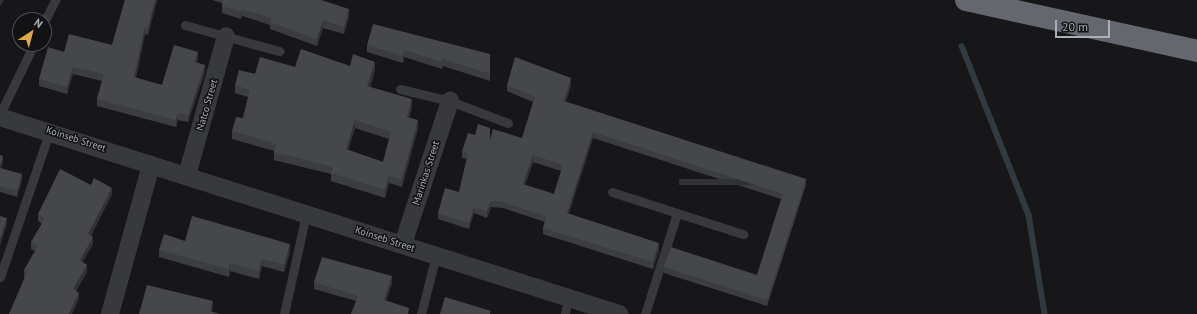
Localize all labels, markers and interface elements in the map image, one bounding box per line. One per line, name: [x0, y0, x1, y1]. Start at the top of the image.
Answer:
north arrow: [12, 12, 52, 52]
scale bar: [1057, 12, 1112, 38]
text: N: [31, 15, 46, 31]
text: 20 m: [1062, 19, 1088, 34]
street label: Natco Street: [194, 78, 220, 132]
street label: Koinseb Street: [45, 124, 107, 154]
street label: Marinkas Street: [410, 139, 442, 207]
street label: Koinseb Street: [354, 224, 416, 254]

